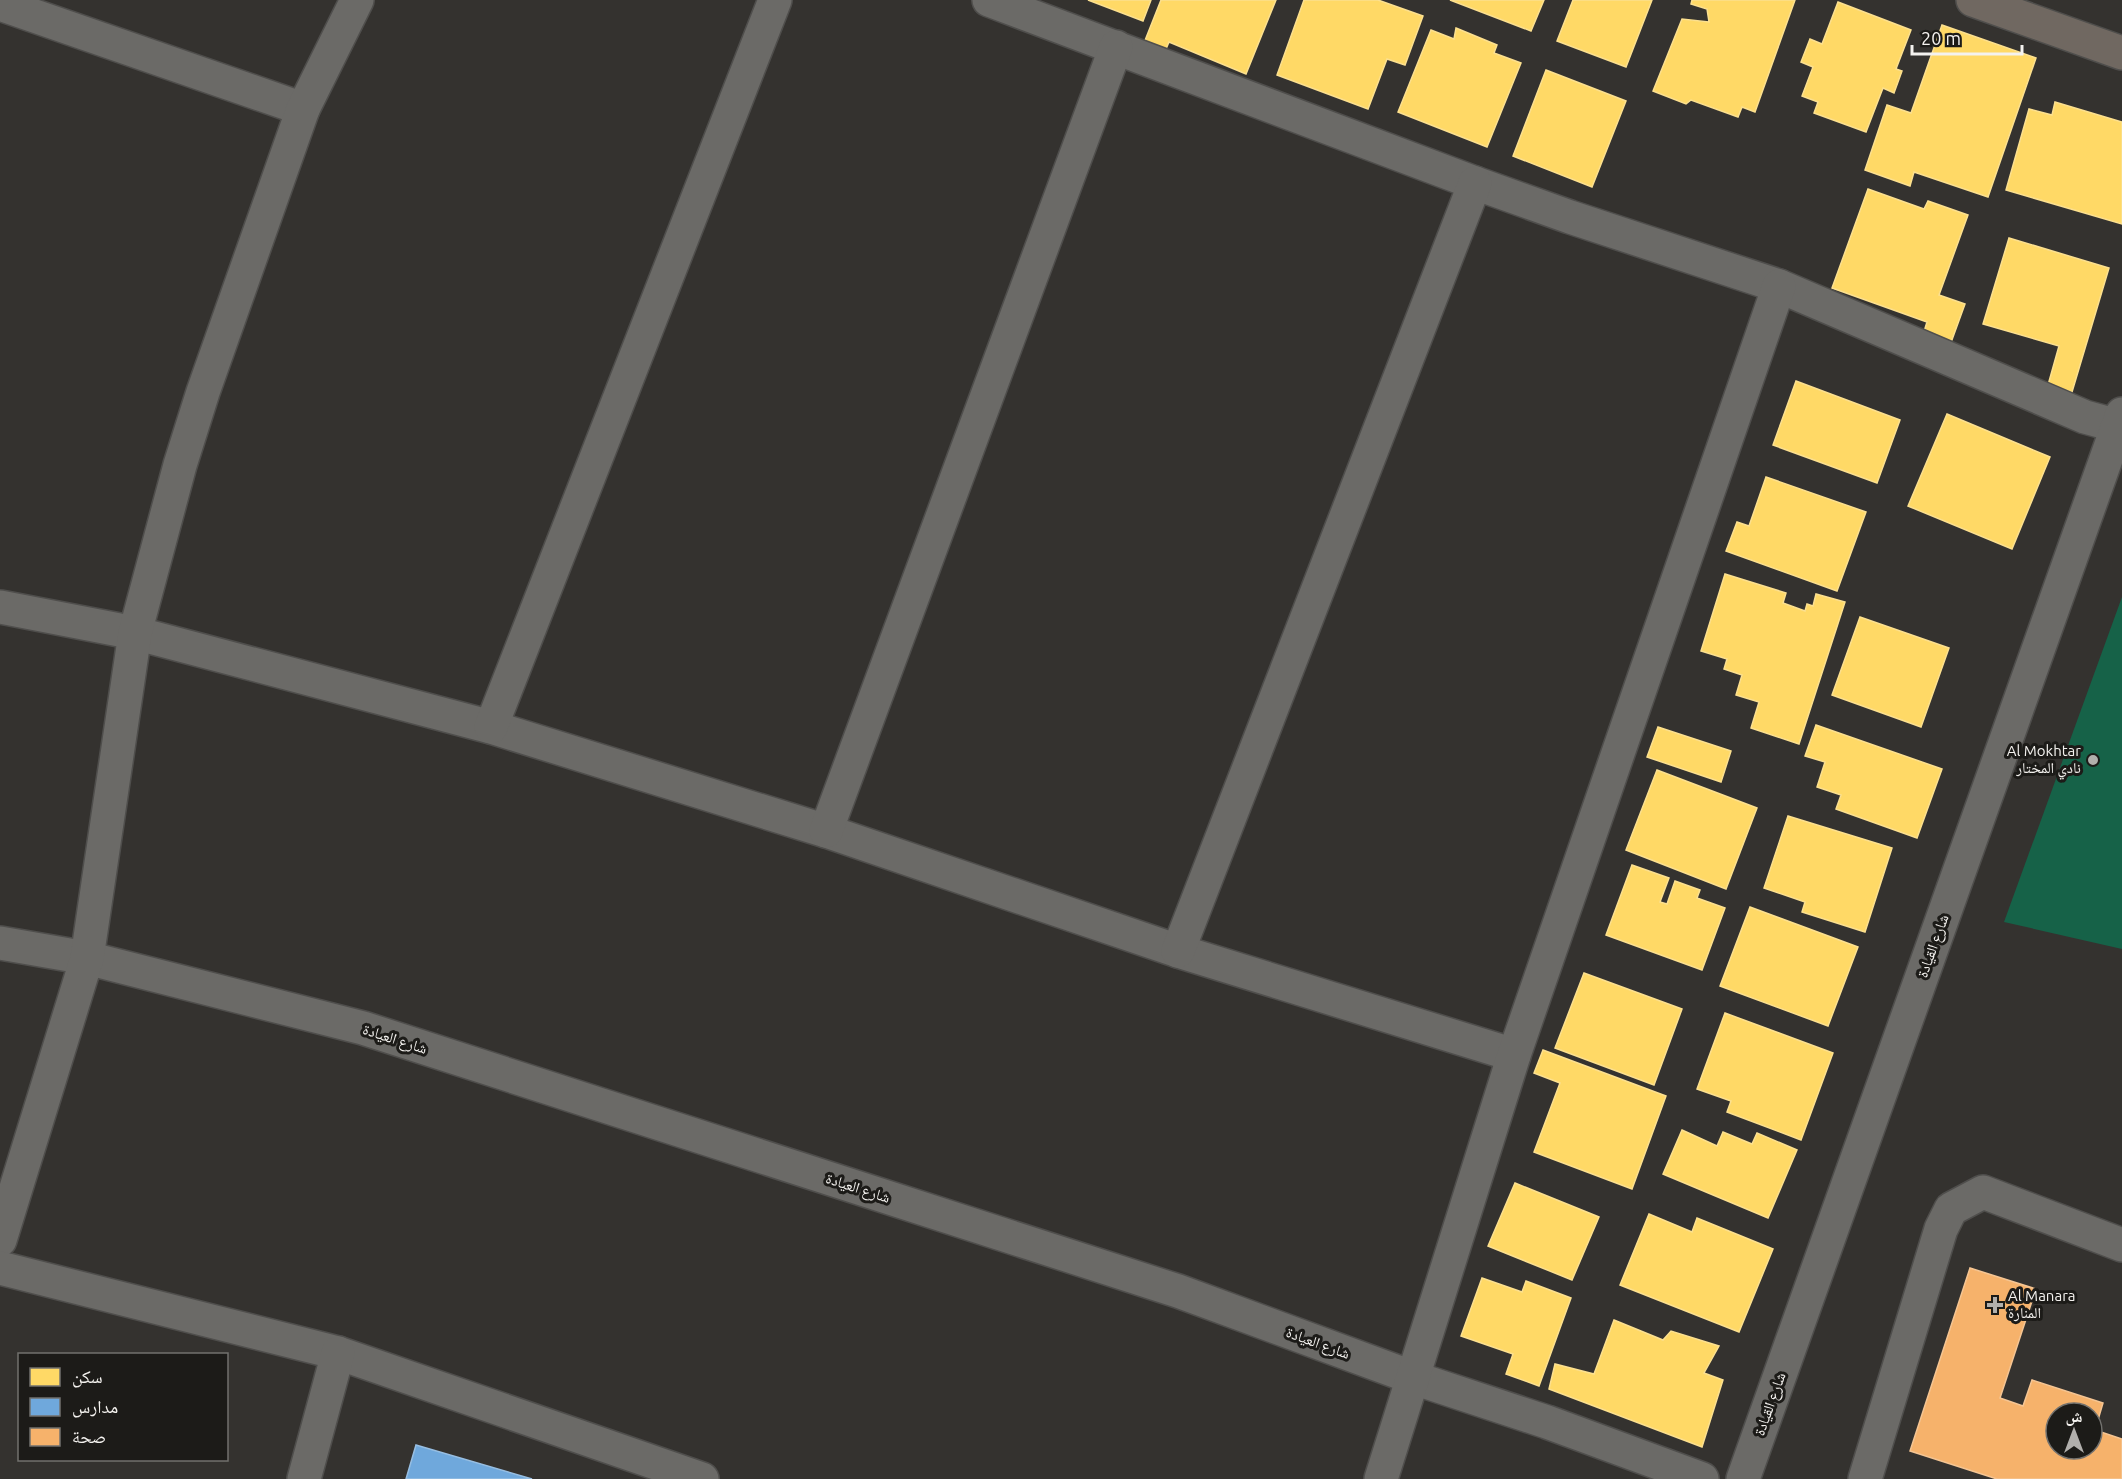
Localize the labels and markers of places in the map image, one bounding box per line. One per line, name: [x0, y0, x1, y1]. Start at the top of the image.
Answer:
place label: Al Mokhtar نادي المختار: [2007, 742, 2081, 780]
marker: Al Mokhtar نادي المختار: [2086, 753, 2100, 767]
place label: Al Manara المنارة: [2008, 1287, 2076, 1322]
marker: Al Manara المنارة: [1986, 1296, 2004, 1314]

